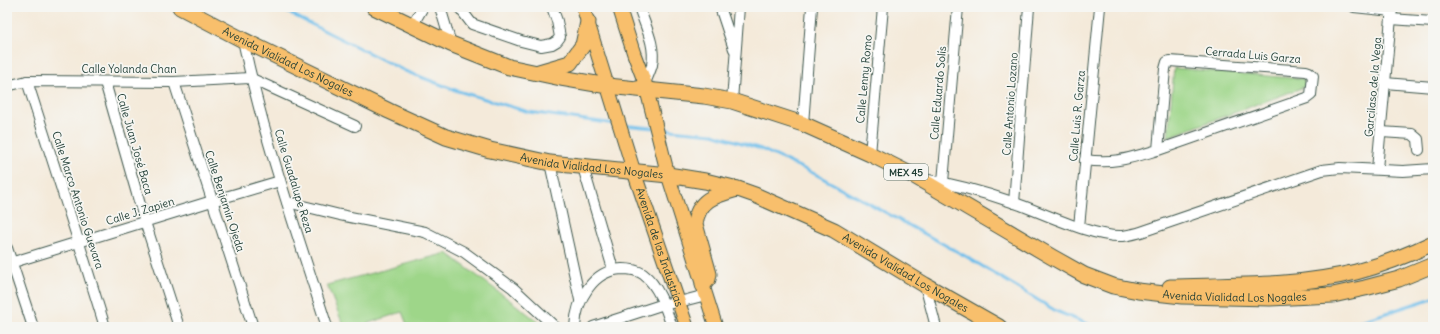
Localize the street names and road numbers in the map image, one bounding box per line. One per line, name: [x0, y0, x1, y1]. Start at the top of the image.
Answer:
street label: Avenida Vialidad Los Nogales: [220, 24, 356, 100]
street label: Calle Lenny Romo: [853, 34, 875, 124]
street label: Garcilaso de la Vega: [1362, 36, 1384, 138]
street label: Cerrada Luis Garza: [1205, 44, 1301, 66]
street label: Calle Eduardo Solís: [927, 45, 949, 141]
street label: Calle Antonio Lozano: [999, 52, 1021, 156]
street label: Calle Yolanda Chan: [81, 62, 177, 76]
street label: Calle Luis R. Garza: [1066, 70, 1088, 162]
street label: Calle Juan José Baca: [114, 92, 156, 196]
street label: Calle Guadalupe Reza: [272, 127, 316, 235]
street label: Calle Marco Antonio Guevara: [49, 129, 107, 271]
street label: Calle Benjamín Ojeda: [202, 148, 248, 254]
street label: Avenida Vialidad Los Nogales: [519, 150, 664, 181]
road number: MEX 45: [884, 164, 928, 180]
street label: Avenida de las Industrias: [633, 186, 686, 308]
street label: Calle J. Zapien: [104, 194, 176, 228]
street label: Avenida Vialidad Los Nogales: [840, 230, 971, 315]
street label: Avenida Vialidad Los Nogales: [1162, 287, 1307, 305]

